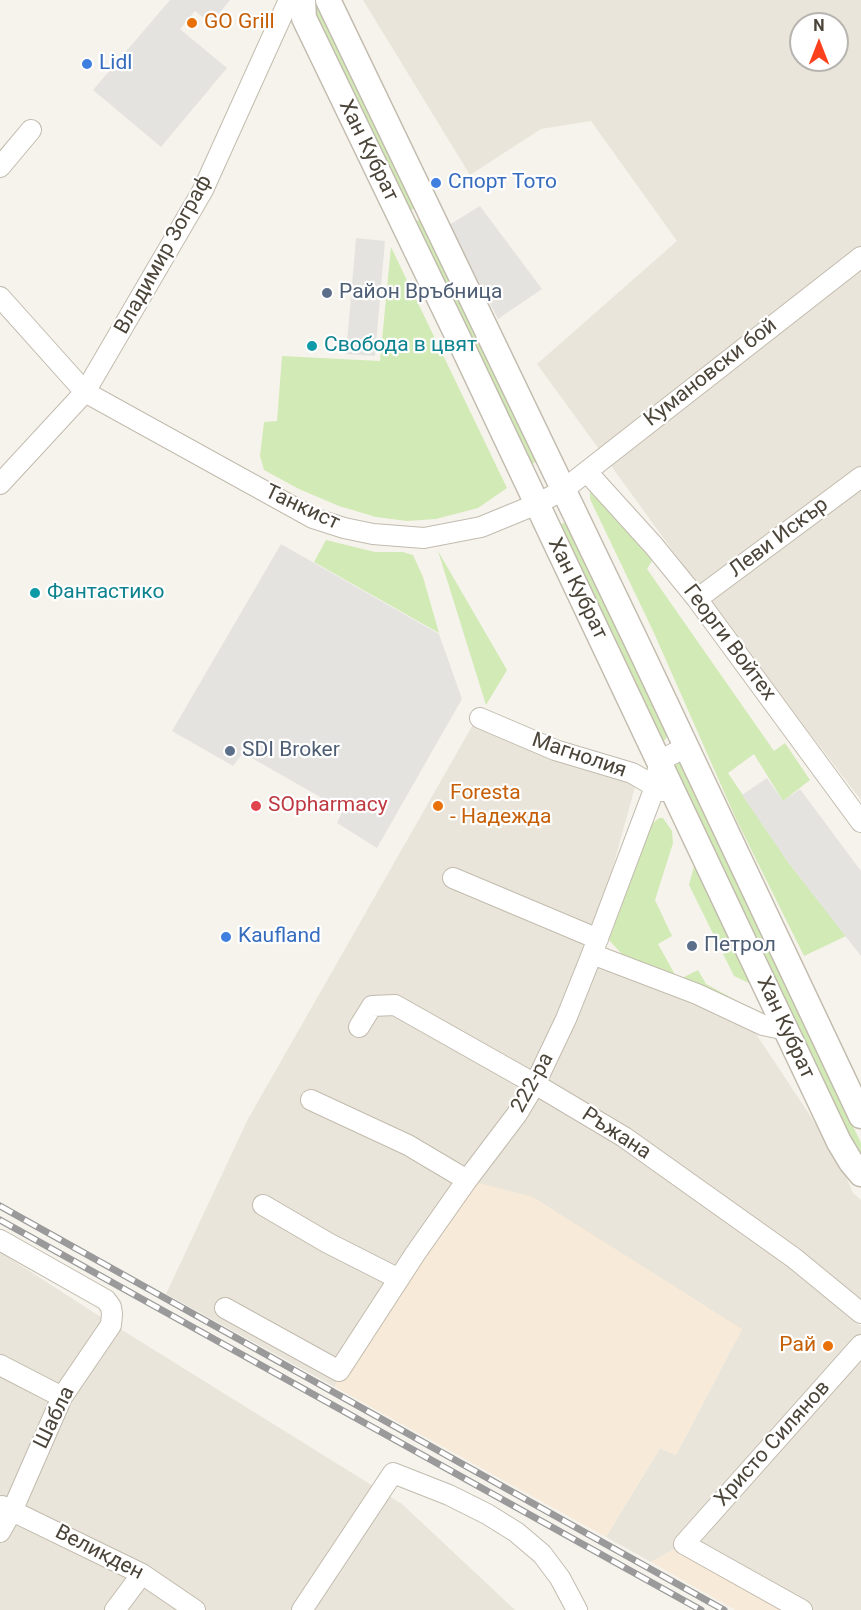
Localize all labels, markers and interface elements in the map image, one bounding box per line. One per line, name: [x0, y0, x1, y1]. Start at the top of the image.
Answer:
place label: GO Grill: [204, 10, 275, 36]
north arrow: [789, 12, 849, 72]
marker: GO Grill: [185, 16, 199, 30]
text: N: [813, 16, 825, 35]
place label: Lidl: [99, 51, 132, 77]
marker: Lidl: [80, 57, 94, 71]
street label: Хан Кубрат: [333, 96, 403, 206]
place label: Спорт Тото: [448, 170, 557, 196]
street label: Владимир Зограф: [110, 171, 218, 339]
marker: Спорт Тото: [429, 176, 443, 190]
place label: Район Връбница: [339, 280, 502, 306]
marker: Район Връбница: [320, 286, 334, 300]
street label: Кумановски бой: [640, 313, 782, 433]
place label: Свобода в цвят: [324, 333, 477, 359]
marker: Свобода в цвят: [305, 339, 319, 353]
street label: Танкист: [261, 480, 343, 536]
street label: Леви Искър: [725, 493, 833, 583]
street label: Хан Кубрат: [542, 534, 612, 644]
place label: Фантастико: [47, 580, 164, 606]
street label: Георги Войтех: [677, 580, 781, 706]
marker: Фантастико: [28, 586, 42, 600]
street label: Магнолия: [528, 728, 630, 784]
place label: SDI Broker: [242, 738, 340, 764]
marker: SDI Broker: [223, 744, 237, 758]
place label: Foresta - Надежда: [450, 781, 551, 831]
place label: SOpharmacy: [268, 793, 388, 819]
marker: SOpharmacy: [249, 799, 263, 813]
marker: Foresta - Надежда: [431, 799, 445, 813]
place label: Kaufland: [238, 924, 321, 950]
marker: Kaufland: [219, 930, 233, 944]
place label: Петрол: [704, 933, 776, 959]
marker: Петрол: [685, 939, 699, 953]
street label: Хан Кубрат: [750, 973, 820, 1083]
street label: 222-ра: [506, 1049, 560, 1117]
street label: Ръжана: [577, 1102, 655, 1166]
place label: Рай: [779, 1333, 816, 1359]
marker: Рай: [821, 1339, 835, 1353]
street label: Христо Силянов: [710, 1376, 836, 1512]
street label: Шабла: [29, 1383, 81, 1453]
street label: Великден: [51, 1520, 147, 1586]

